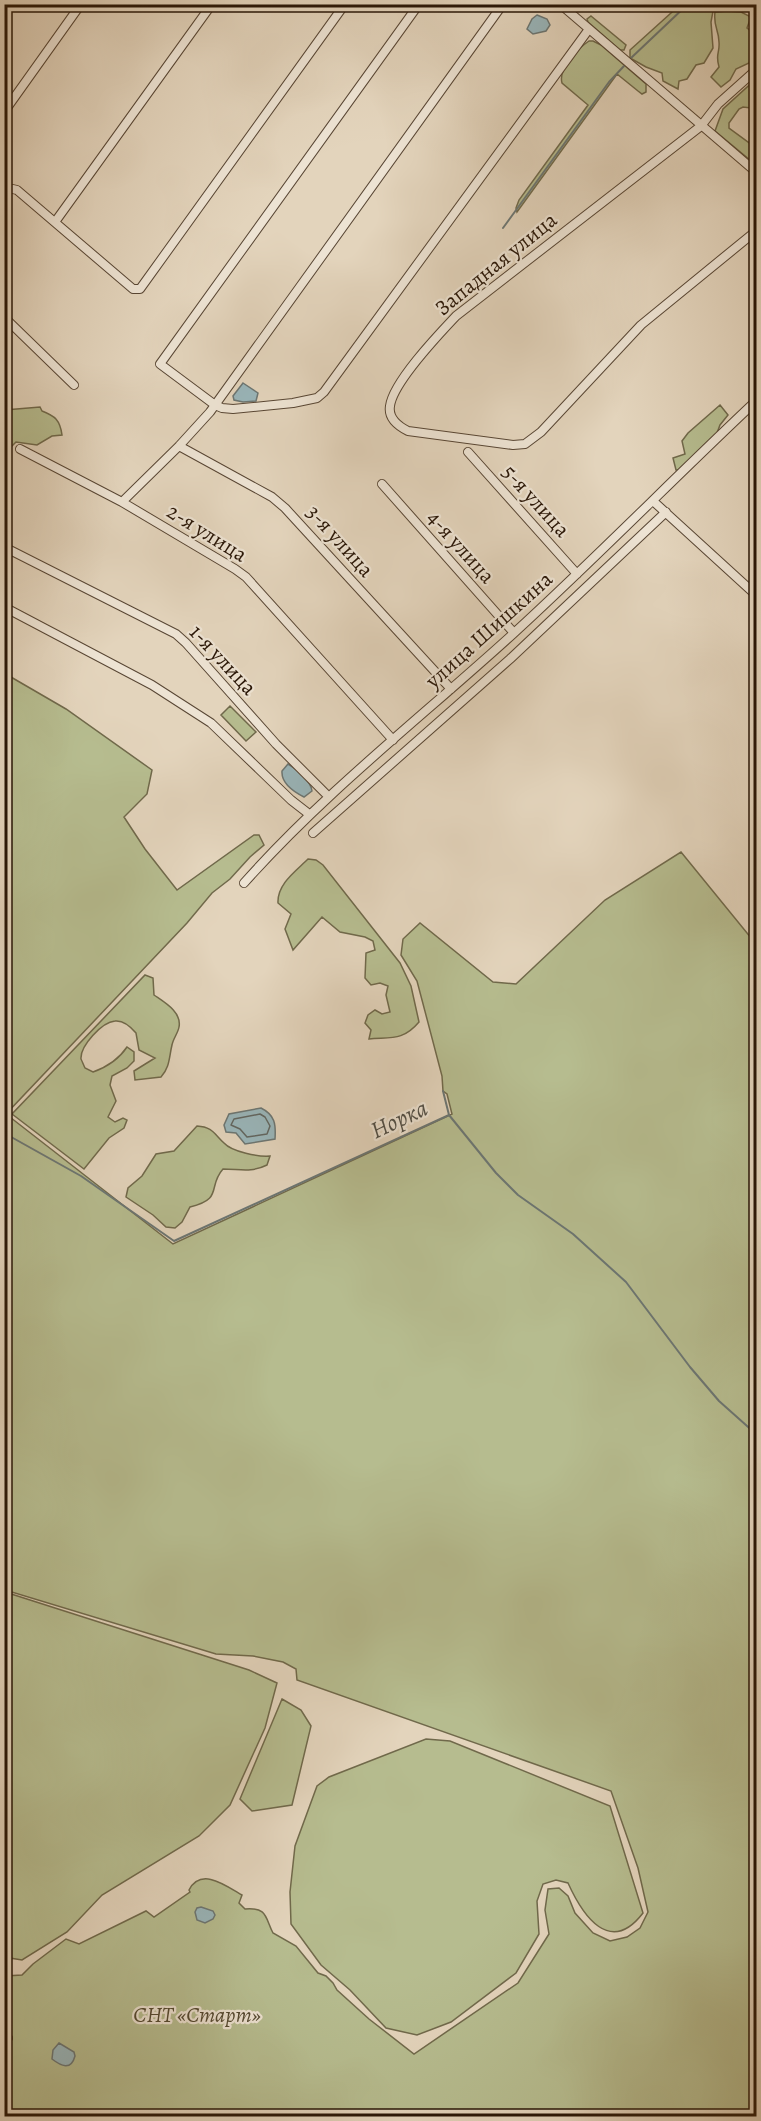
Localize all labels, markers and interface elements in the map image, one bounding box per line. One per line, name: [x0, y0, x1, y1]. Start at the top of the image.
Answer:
street label: Западная улица: [429, 205, 564, 323]
street label: 5-я улица: [495, 458, 577, 545]
street label: 2-я улица: [161, 497, 254, 570]
street label: 3-я улица: [299, 498, 381, 584]
street label: 4-я улица: [420, 504, 503, 591]
street label: улица Шишкина: [418, 564, 560, 696]
street label: 1-я улица: [183, 618, 264, 703]
water label: Норка: [365, 1092, 433, 1146]
park label: СНТ «Старт»: [133, 2000, 261, 2030]

